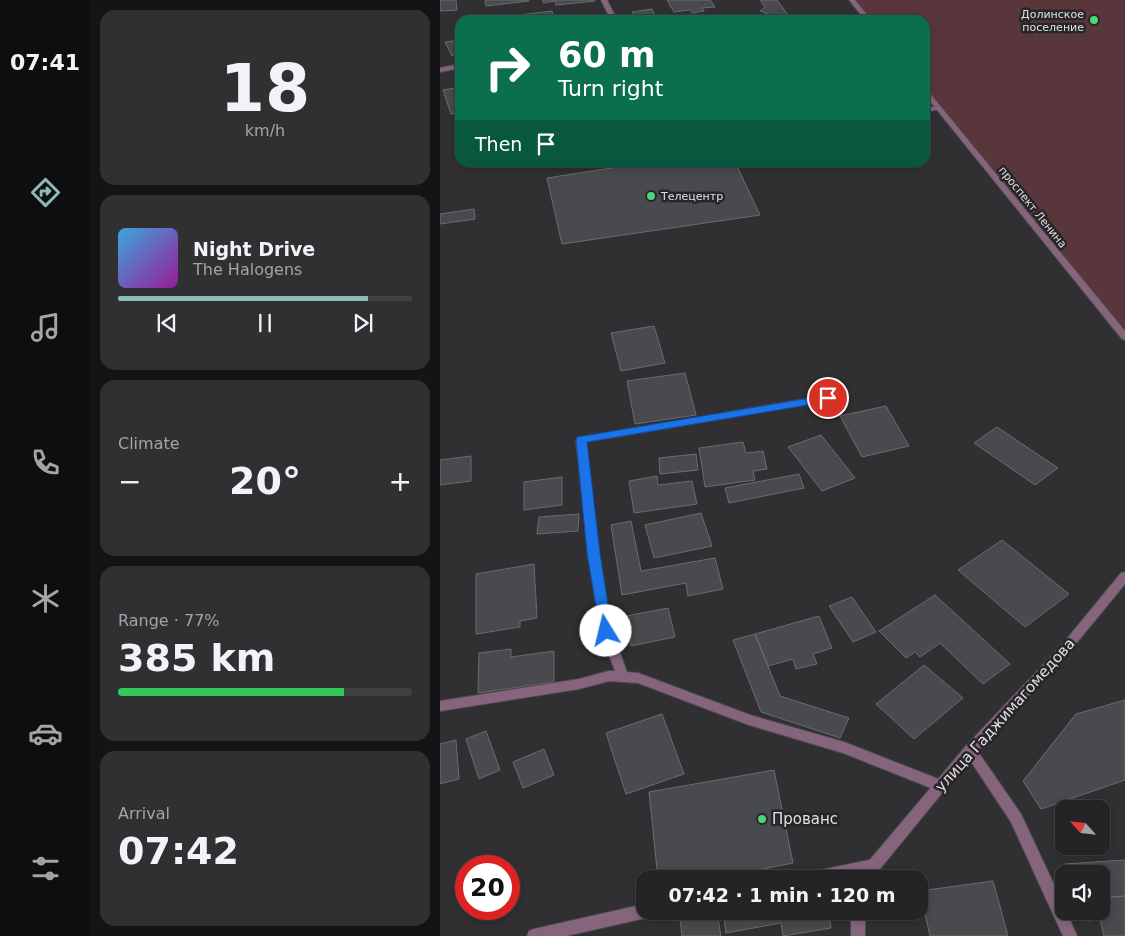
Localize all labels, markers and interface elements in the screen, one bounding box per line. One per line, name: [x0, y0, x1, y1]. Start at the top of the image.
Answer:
place label: Долинское поселение: [1021, 8, 1084, 34]
marker: Долинское поселение: [1088, 14, 1100, 26]
icon: right: [475, 35, 540, 100]
text: 60 m: [558, 35, 655, 75]
text: 07:41: [10, 50, 80, 75]
text: 18: [220, 51, 310, 126]
text: Turn right: [558, 76, 663, 101]
text: km/h: [245, 121, 285, 140]
icon: arrive: [532, 130, 560, 158]
text: Then: [475, 133, 522, 155]
street label: проспект Ленина: [996, 164, 1069, 251]
icon: directions: [28, 175, 63, 210]
marker: Телецентр: [645, 190, 657, 202]
place label: Телецентр: [660, 190, 723, 203]
text: Night Drive: [193, 238, 315, 260]
text: The Halogens: [193, 260, 302, 279]
icon: previous: [153, 309, 181, 337]
icon: pause: [251, 309, 279, 337]
icon: next: [349, 309, 377, 337]
icon: music: [28, 310, 63, 345]
pin: [807, 377, 849, 419]
icon: arrive: [814, 384, 842, 412]
text: Climate: [118, 434, 180, 453]
icon: phone: [28, 445, 63, 480]
text: 20°: [229, 459, 301, 503]
text: −: [118, 465, 141, 498]
text: +: [389, 465, 412, 498]
icon: climate: [28, 581, 63, 616]
position arrow: [579, 604, 631, 656]
text: Range · 77%: [118, 611, 220, 630]
street label: улица Гаджимагомедова: [931, 635, 1079, 795]
text: 385 km: [118, 636, 275, 680]
icon: car: [28, 716, 63, 751]
north arrow: [1055, 800, 1110, 855]
map controls: [1055, 800, 1110, 920]
text: Arrival: [118, 804, 170, 823]
place label: Прованс: [772, 810, 838, 828]
marker: Прованс: [756, 813, 768, 825]
text: 07:42: [118, 829, 239, 873]
icon: filters: [28, 851, 63, 886]
speed limit sign: 20: [455, 855, 520, 920]
button: sound: [1055, 865, 1110, 920]
text: 07:42 · 1 min · 120 m: [668, 884, 896, 906]

